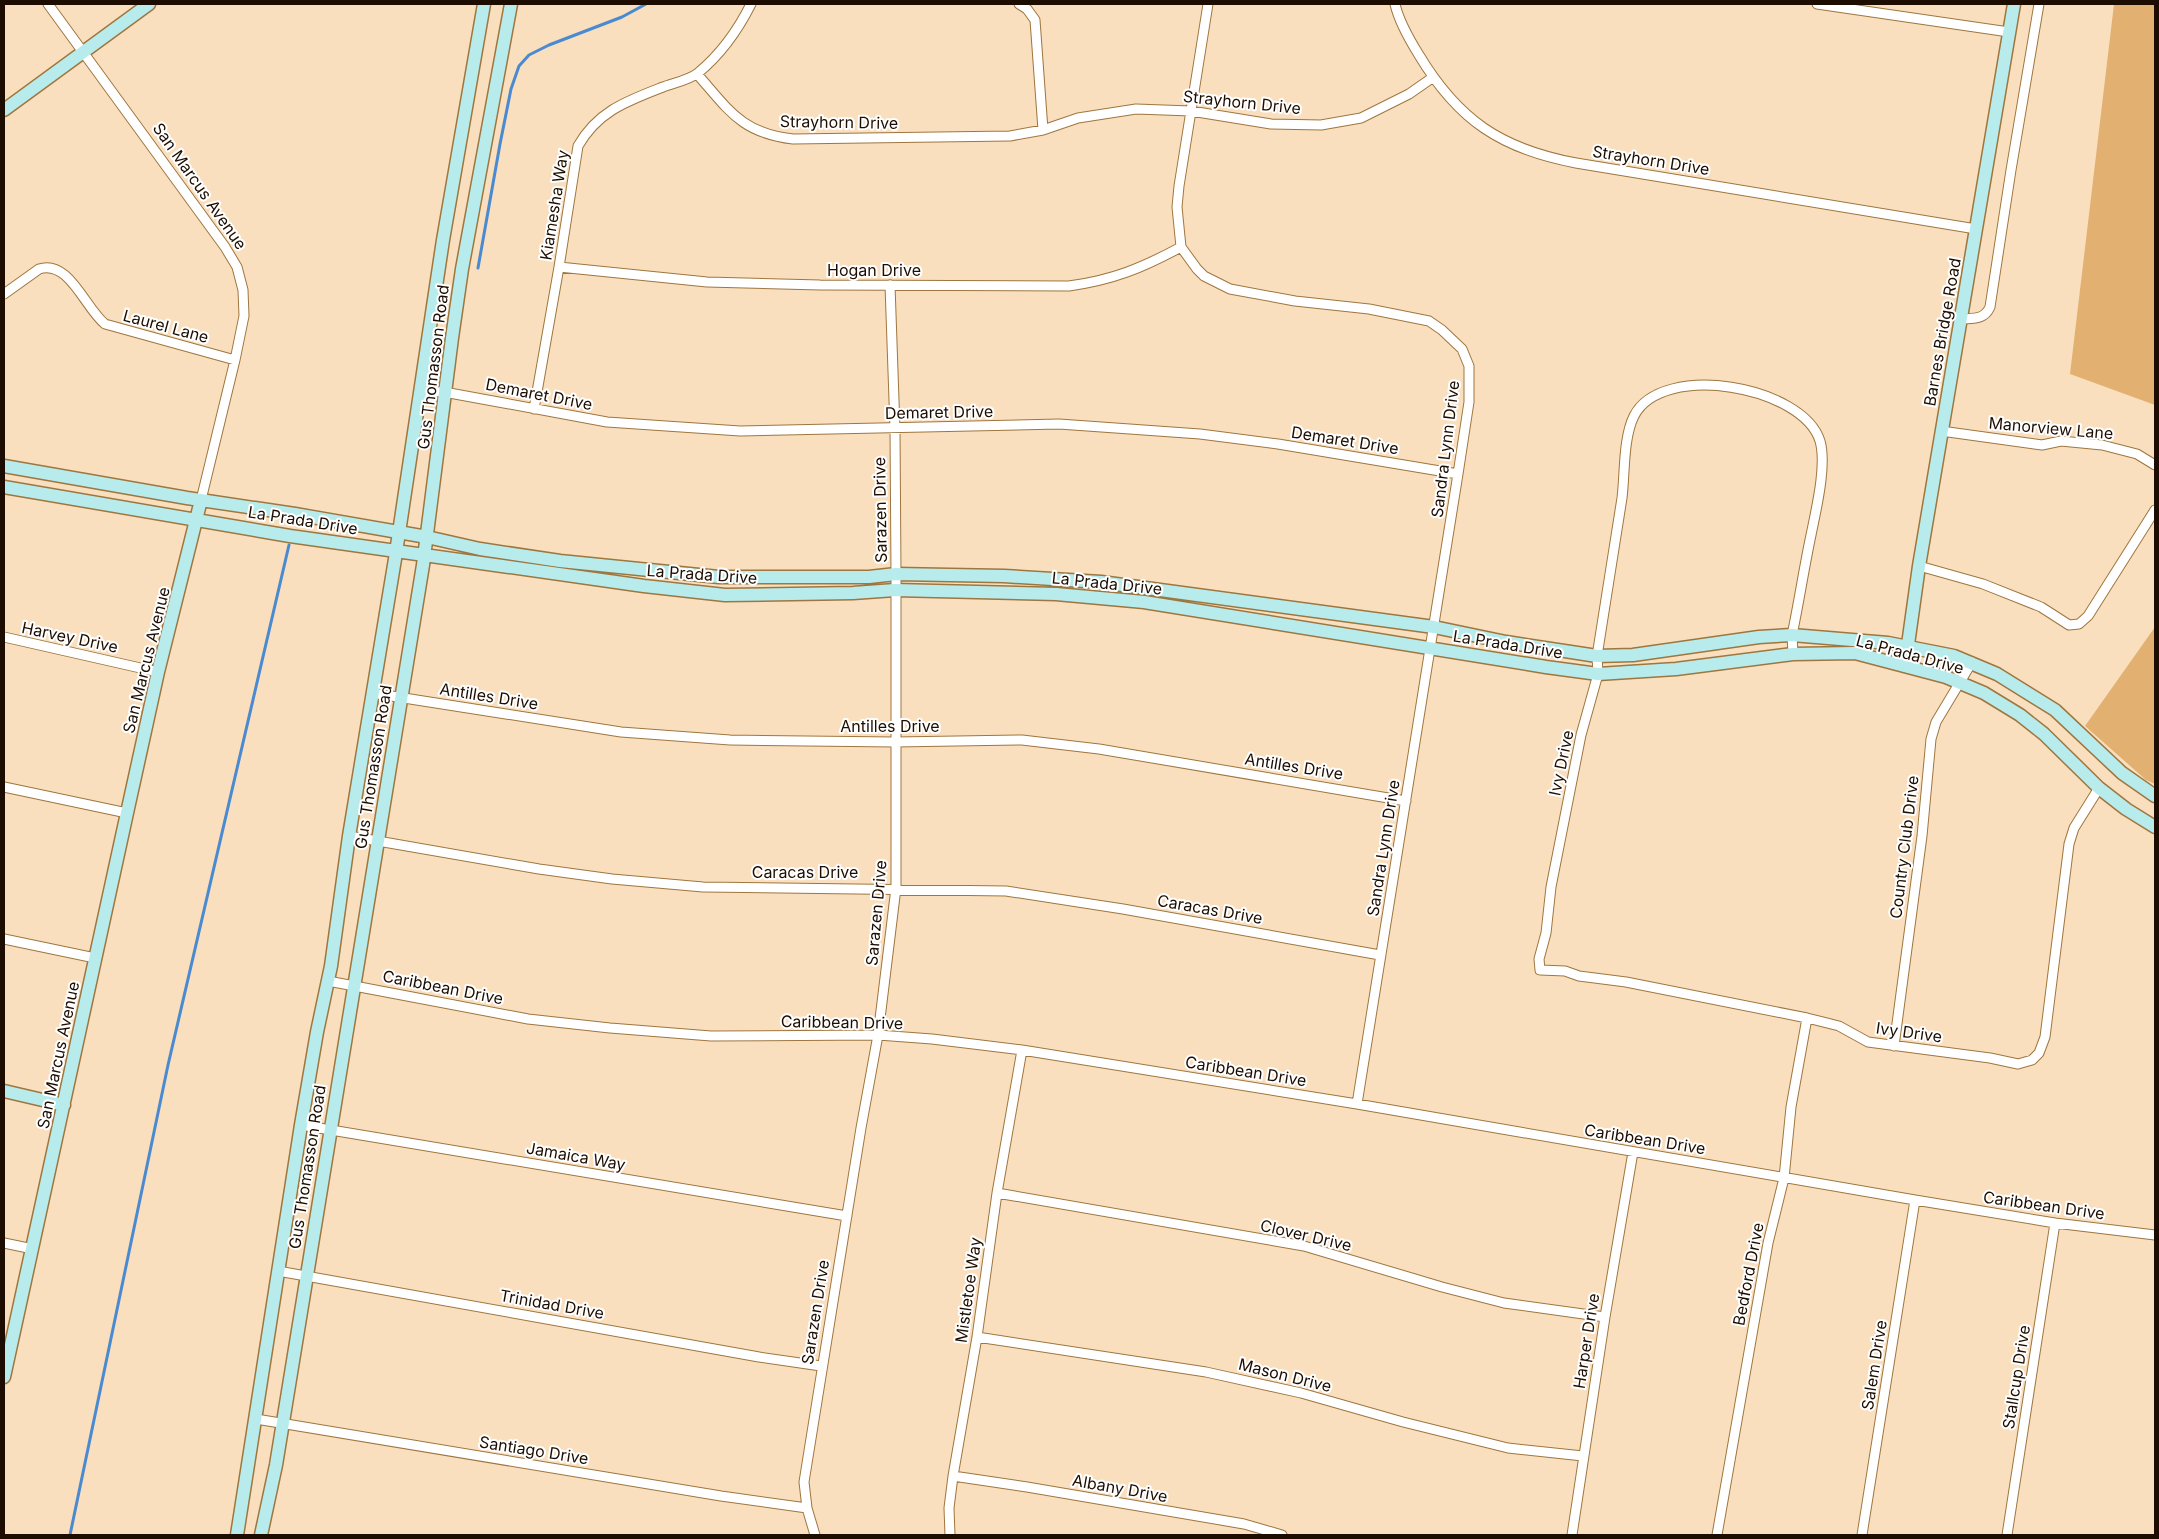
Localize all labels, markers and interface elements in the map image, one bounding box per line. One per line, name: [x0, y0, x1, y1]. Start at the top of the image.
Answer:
street label: Strayhorn Drive: [1182, 86, 1302, 118]
street label: Strayhorn Drive: [780, 111, 898, 133]
street label: San Marcus Avenue: [149, 119, 251, 253]
street label: Strayhorn Drive: [1591, 141, 1711, 179]
street label: Kiamesha Way: [535, 148, 573, 262]
street label: Barnes Bridge Road: [1919, 256, 1965, 408]
street label: Hogan Drive: [827, 260, 921, 280]
street label: Gus Thomasson Road: [413, 284, 453, 450]
street label: Laurel Lane: [121, 305, 211, 347]
street label: Demaret Drive: [484, 374, 594, 414]
street label: Sandra Lynn Drive: [1427, 379, 1463, 519]
street label: Demaret Drive: [885, 401, 993, 423]
street label: Manorview Lane: [1988, 413, 2114, 443]
street label: Demaret Drive: [1290, 422, 1400, 458]
street label: Sarazen Drive: [869, 457, 891, 563]
street label: La Prada Drive: [247, 501, 359, 539]
street label: La Prada Drive: [646, 560, 758, 588]
street label: La Prada Drive: [1051, 567, 1163, 599]
street label: San Marcus Avenue: [118, 585, 174, 735]
street label: Harvey Drive: [20, 617, 120, 657]
street label: La Prada Drive: [1452, 625, 1564, 663]
street label: La Prada Drive: [1854, 630, 1966, 678]
street label: Antilles Drive: [438, 678, 540, 714]
street label: Gus Thomasson Road: [350, 684, 396, 850]
street label: Antilles Drive: [840, 716, 940, 736]
street label: Ivy Drive: [1544, 728, 1578, 798]
street label: Antilles Drive: [1243, 748, 1345, 784]
street label: Country Club Drive: [1885, 774, 1923, 920]
street label: Sandra Lynn Drive: [1362, 778, 1404, 918]
street label: Sarazen Drive: [861, 859, 891, 967]
street label: Caracas Drive: [752, 862, 858, 882]
street label: Caracas Drive: [1156, 890, 1264, 928]
street label: Caribbean Drive: [381, 965, 505, 1009]
street label: San Marcus Avenue: [33, 979, 83, 1131]
street label: Caribbean Drive: [781, 1011, 903, 1033]
street label: Ivy Drive: [1875, 1017, 1943, 1047]
street label: Caribbean Drive: [1184, 1052, 1308, 1090]
street label: Gus Thomasson Road: [284, 1084, 330, 1250]
street label: Caribbean Drive: [1583, 1120, 1707, 1158]
street label: Jamaica Way: [525, 1137, 627, 1175]
street label: Caribbean Drive: [1982, 1187, 2106, 1223]
street label: Clover Drive: [1258, 1215, 1354, 1255]
street label: Bedford Drive: [1728, 1221, 1768, 1327]
street label: Mistletoe Way: [951, 1236, 985, 1344]
street label: Sarazen Drive: [797, 1258, 833, 1366]
street label: Trinidad Drive: [498, 1285, 606, 1323]
street label: Harper Drive: [1569, 1292, 1603, 1390]
street label: Salem Drive: [1857, 1319, 1891, 1411]
street label: Stallcup Drive: [1998, 1324, 2034, 1430]
street label: Mason Drive: [1236, 1354, 1334, 1396]
street label: Santiago Drive: [478, 1431, 590, 1469]
street label: Albany Drive: [1071, 1470, 1169, 1506]

